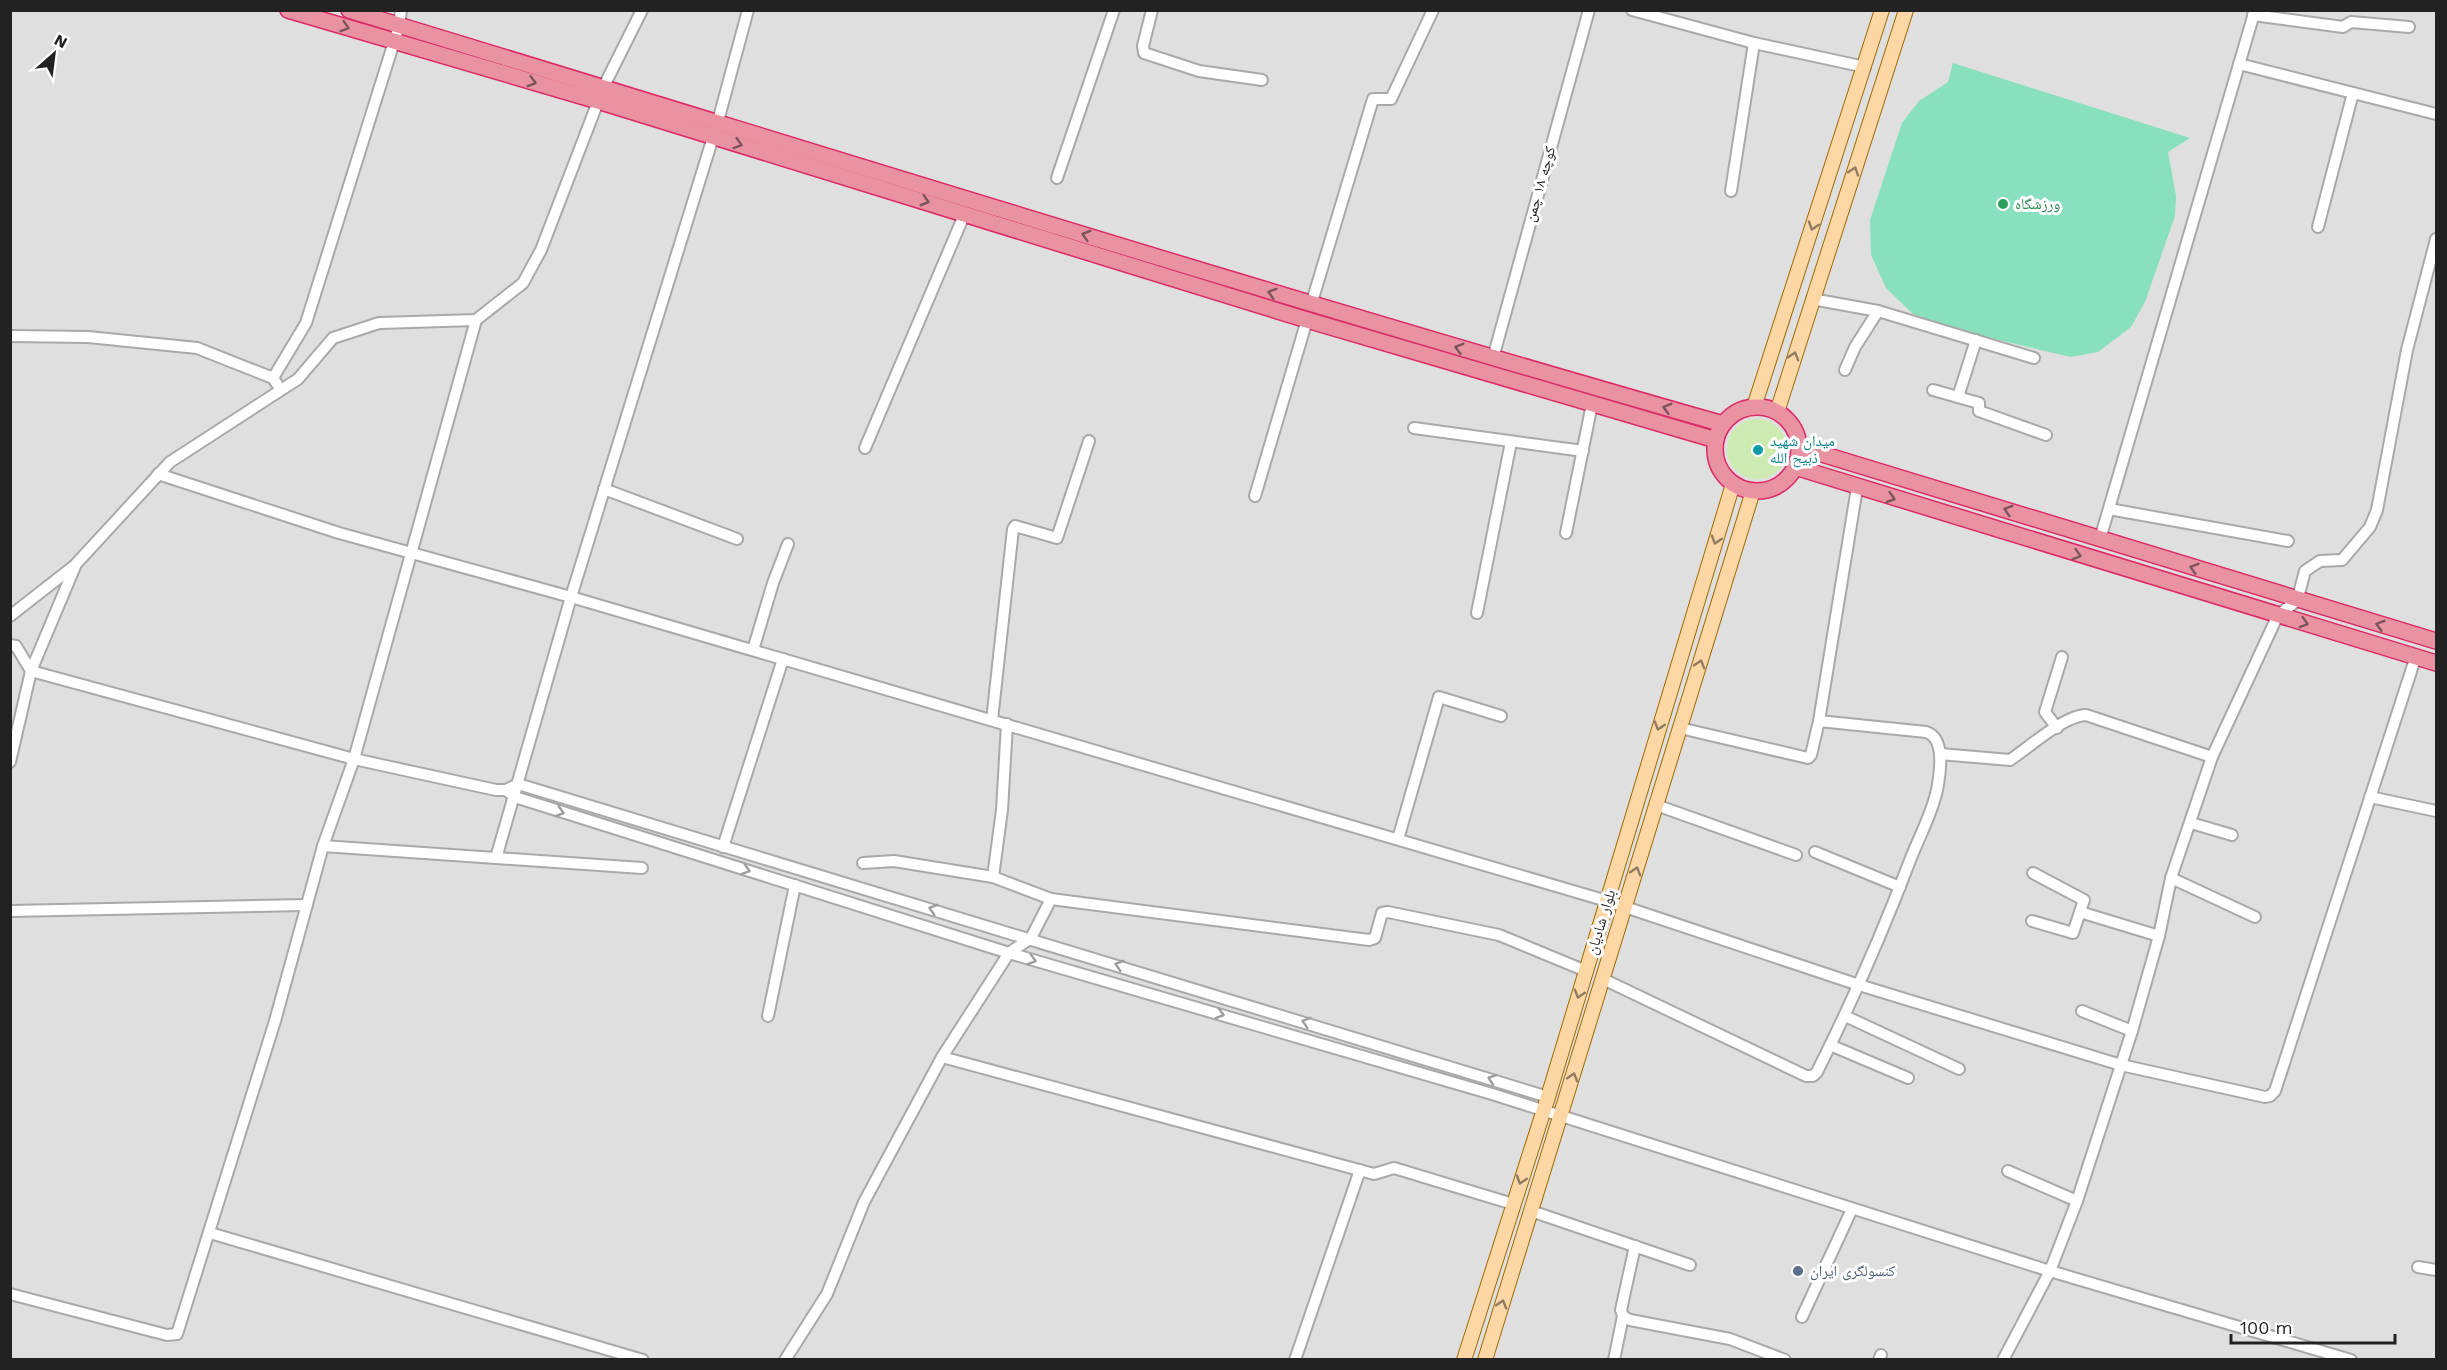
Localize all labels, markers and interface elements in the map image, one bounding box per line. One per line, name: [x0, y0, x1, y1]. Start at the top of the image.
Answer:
one-way arrow: [339, 20, 349, 32]
north arrow: [24, 24, 84, 84]
text: N: [51, 30, 71, 52]
one-way arrow: [526, 75, 537, 87]
one-way arrow: [732, 137, 743, 149]
street label: كوچه ١٨ چمن: [1521, 144, 1560, 224]
one-way arrow: [1847, 166, 1859, 177]
one-way arrow: [919, 194, 930, 206]
place label: ورزشگاه: [2015, 195, 2060, 213]
marker: ورزشگاه: [1996, 197, 2010, 211]
one-way arrow: [1808, 220, 1820, 231]
one-way arrow: [1081, 230, 1092, 242]
one-way arrow: [1267, 288, 1278, 300]
one-way arrow: [1454, 343, 1465, 355]
one-way arrow: [1787, 351, 1800, 362]
one-way arrow: [1662, 403, 1673, 415]
place label: میدان شهید ذبیح الله: [1770, 432, 1835, 468]
marker: میدان شهید ذبیح الله: [1751, 443, 1765, 457]
one-way arrow: [1885, 491, 1896, 503]
one-way arrow: [2003, 505, 2014, 518]
one-way arrow: [1711, 534, 1723, 545]
one-way arrow: [2071, 548, 2082, 560]
one-way arrow: [2189, 563, 2200, 575]
one-way arrow: [2298, 616, 2309, 628]
one-way arrow: [2375, 620, 2386, 632]
one-way arrow: [1693, 659, 1705, 670]
one-way arrow: [1654, 720, 1666, 731]
one-way arrow: [554, 804, 565, 817]
one-way arrow: [740, 863, 751, 875]
one-way arrow: [1629, 866, 1641, 877]
street label: بلوار شادیان: [1583, 887, 1620, 957]
one-way arrow: [928, 904, 938, 916]
one-way arrow: [1026, 953, 1037, 965]
one-way arrow: [1114, 960, 1125, 972]
one-way arrow: [1574, 988, 1586, 999]
one-way arrow: [1214, 1007, 1225, 1019]
one-way arrow: [1301, 1017, 1312, 1029]
one-way arrow: [1566, 1072, 1578, 1083]
one-way arrow: [1487, 1074, 1498, 1087]
one-way arrow: [1516, 1174, 1529, 1185]
place label: کنسولگری ایران: [1810, 1262, 1895, 1281]
marker: کنسولگری ایران: [1791, 1264, 1805, 1278]
one-way arrow: [1495, 1299, 1507, 1310]
scale bar: [2231, 1307, 2394, 1345]
text: 100 m: [2240, 1317, 2293, 1338]

